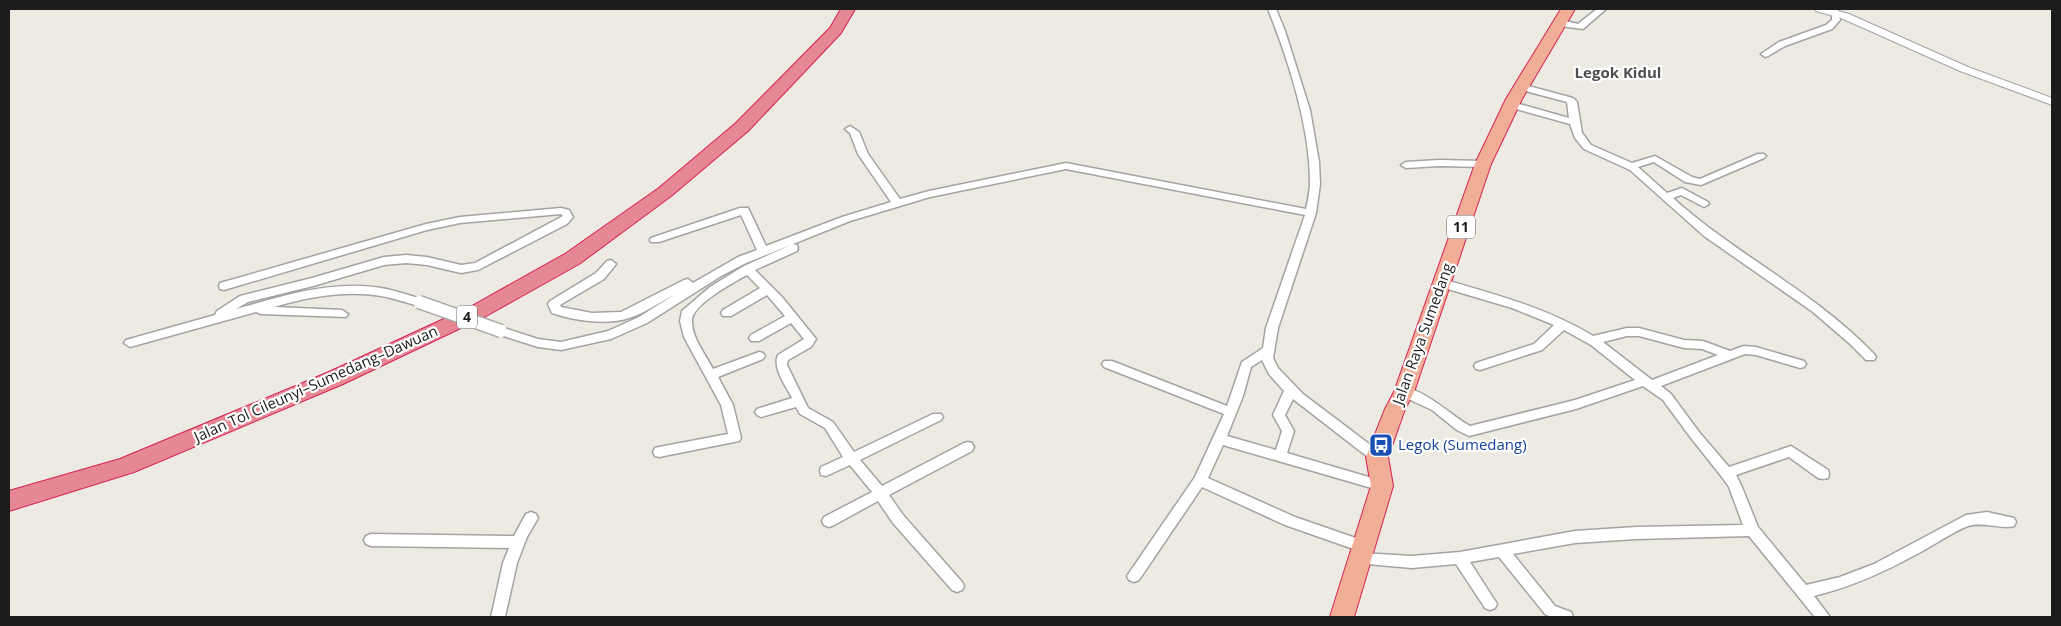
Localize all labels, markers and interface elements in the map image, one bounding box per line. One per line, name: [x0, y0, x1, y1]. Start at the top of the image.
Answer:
district label: Legok Kidul: [1575, 62, 1661, 82]
road number: 11: [1447, 216, 1475, 238]
street label: Jalan Raya Sumedang: [1386, 260, 1457, 409]
road number: 4: [457, 306, 477, 328]
street label: Jalan Tol Cileunyi–Sumedang–Dawuan: [189, 320, 441, 447]
bus stop icon: Legok (Sumedang): [1368, 432, 1394, 458]
place label: Legok (Sumedang): [1398, 434, 1527, 454]

